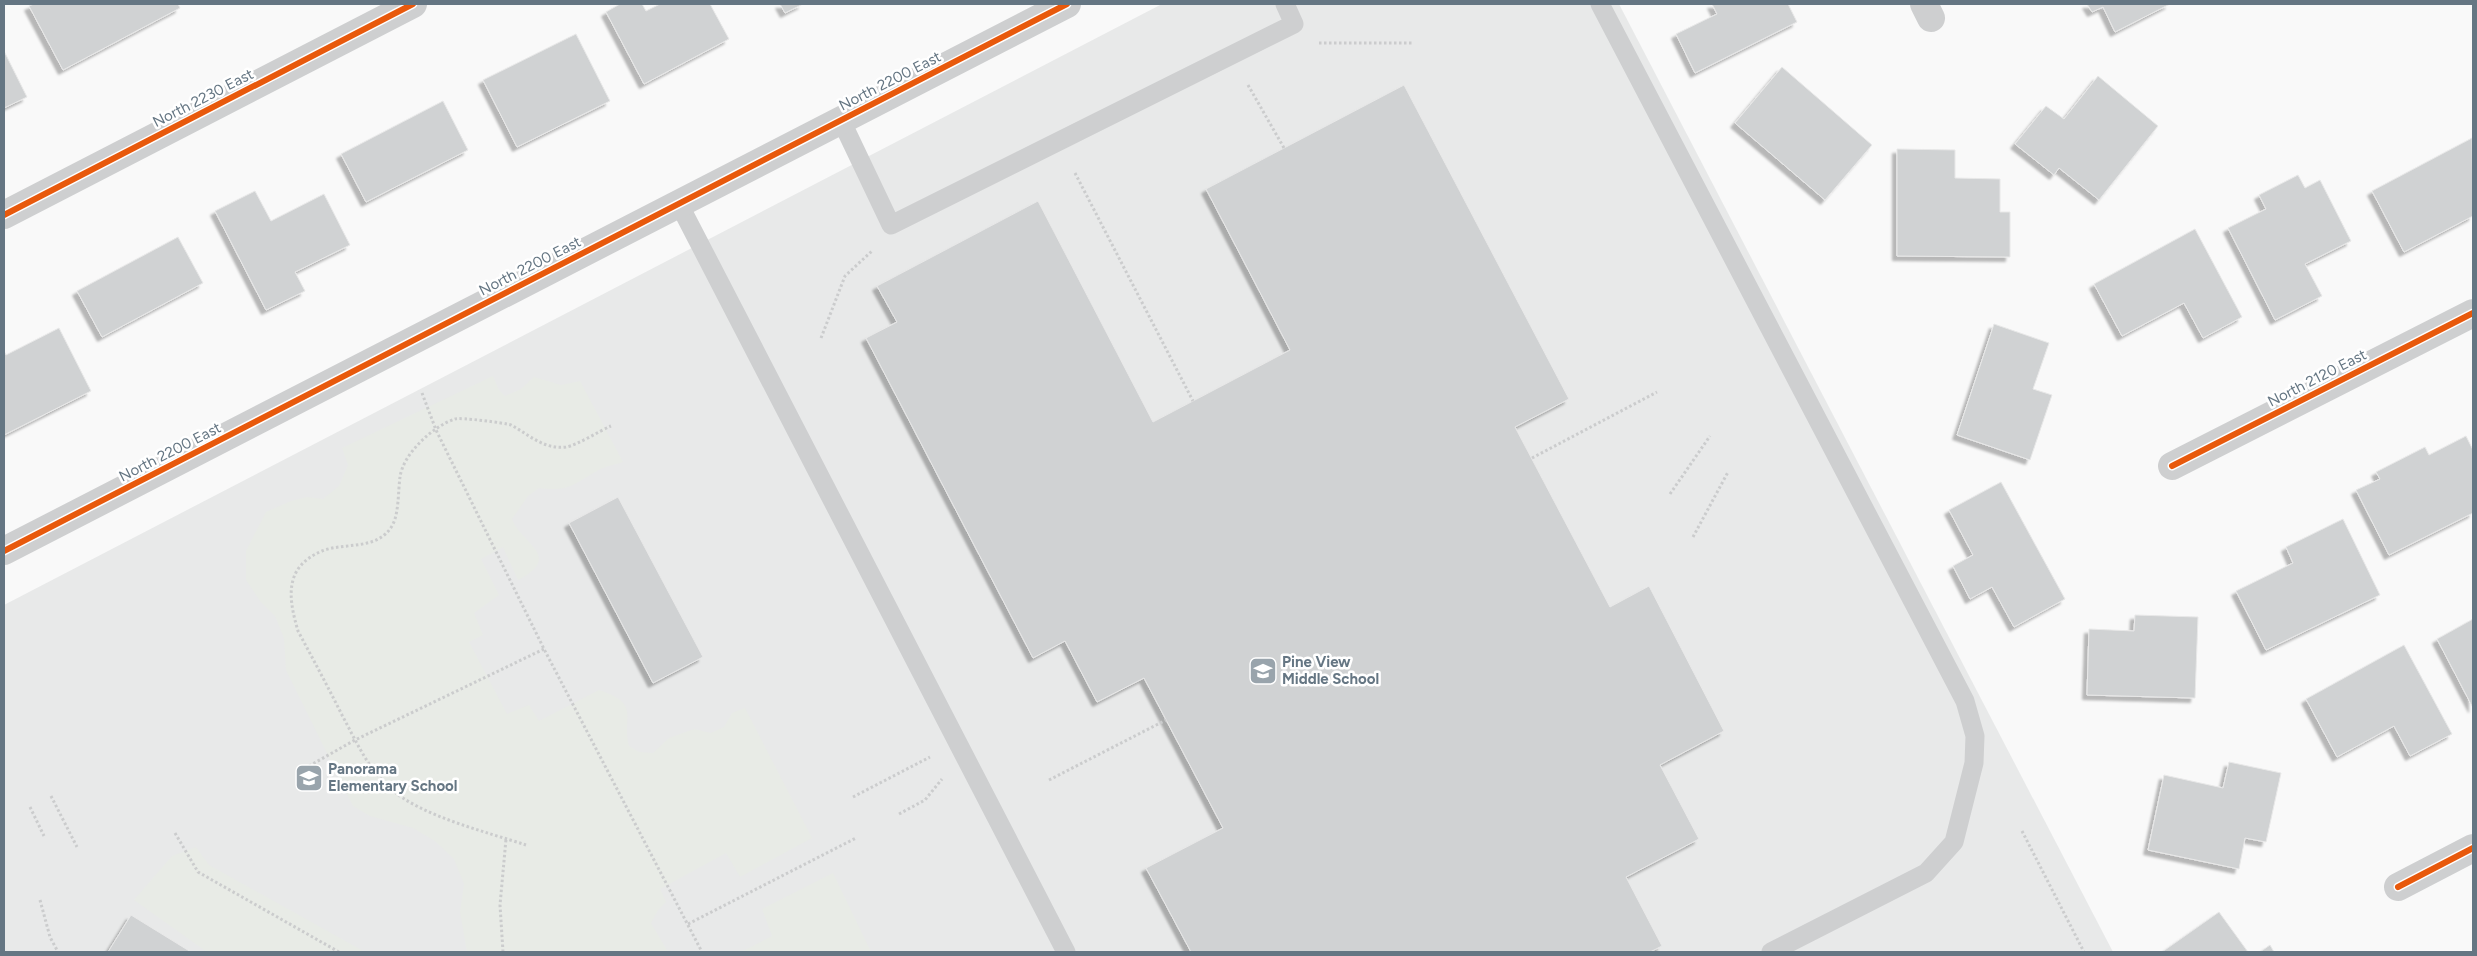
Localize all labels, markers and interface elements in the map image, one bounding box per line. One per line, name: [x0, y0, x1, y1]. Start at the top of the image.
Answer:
street label: North 2200 East: [836, 47, 944, 114]
street label: North 2230 East: [150, 65, 257, 131]
street label: North 2200 East: [476, 232, 584, 299]
street label: North 2120 East: [2265, 345, 2370, 411]
street label: North 2200 East: [116, 418, 224, 485]
place label: Pine View Middle School: [1282, 653, 1379, 688]
school or university icon: Pine View Middle School: [1248, 656, 1278, 686]
place label: Panorama Elementary School: [328, 760, 458, 795]
school or university icon: Panorama Elementary School: [294, 763, 324, 793]

